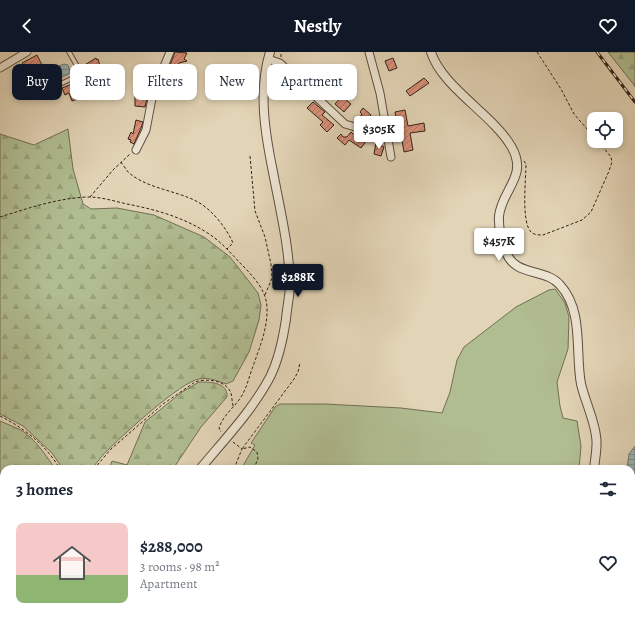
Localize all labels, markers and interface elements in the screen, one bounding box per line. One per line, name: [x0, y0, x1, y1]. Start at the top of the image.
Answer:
text: Nestly: [294, 14, 341, 38]
icon: back: [16, 15, 38, 37]
icon: heart: [597, 15, 619, 37]
chip: Buy: [12, 64, 62, 100]
chip: Rent: [70, 64, 125, 100]
chip: Filters: [133, 64, 197, 100]
chip: New: [205, 64, 259, 100]
chip: Apartment: [267, 64, 357, 100]
map controls: [587, 112, 623, 148]
button: locate: [587, 112, 623, 148]
pin: $305K: [351, 116, 407, 150]
text: $305K: [363, 120, 395, 137]
pin: $457K: [471, 228, 527, 262]
text: $457K: [483, 232, 515, 249]
pin: $288K: [270, 264, 326, 298]
text: $288K: [281, 268, 315, 285]
text: 3 homes: [16, 478, 73, 501]
icon: filters: [597, 478, 619, 500]
text: $288,000: [140, 535, 203, 558]
icon: home: [48, 539, 96, 587]
icon: heart: [597, 552, 619, 574]
text: 3 rooms · 98 m²: [140, 558, 219, 575]
text: Apartment: [140, 575, 198, 592]

